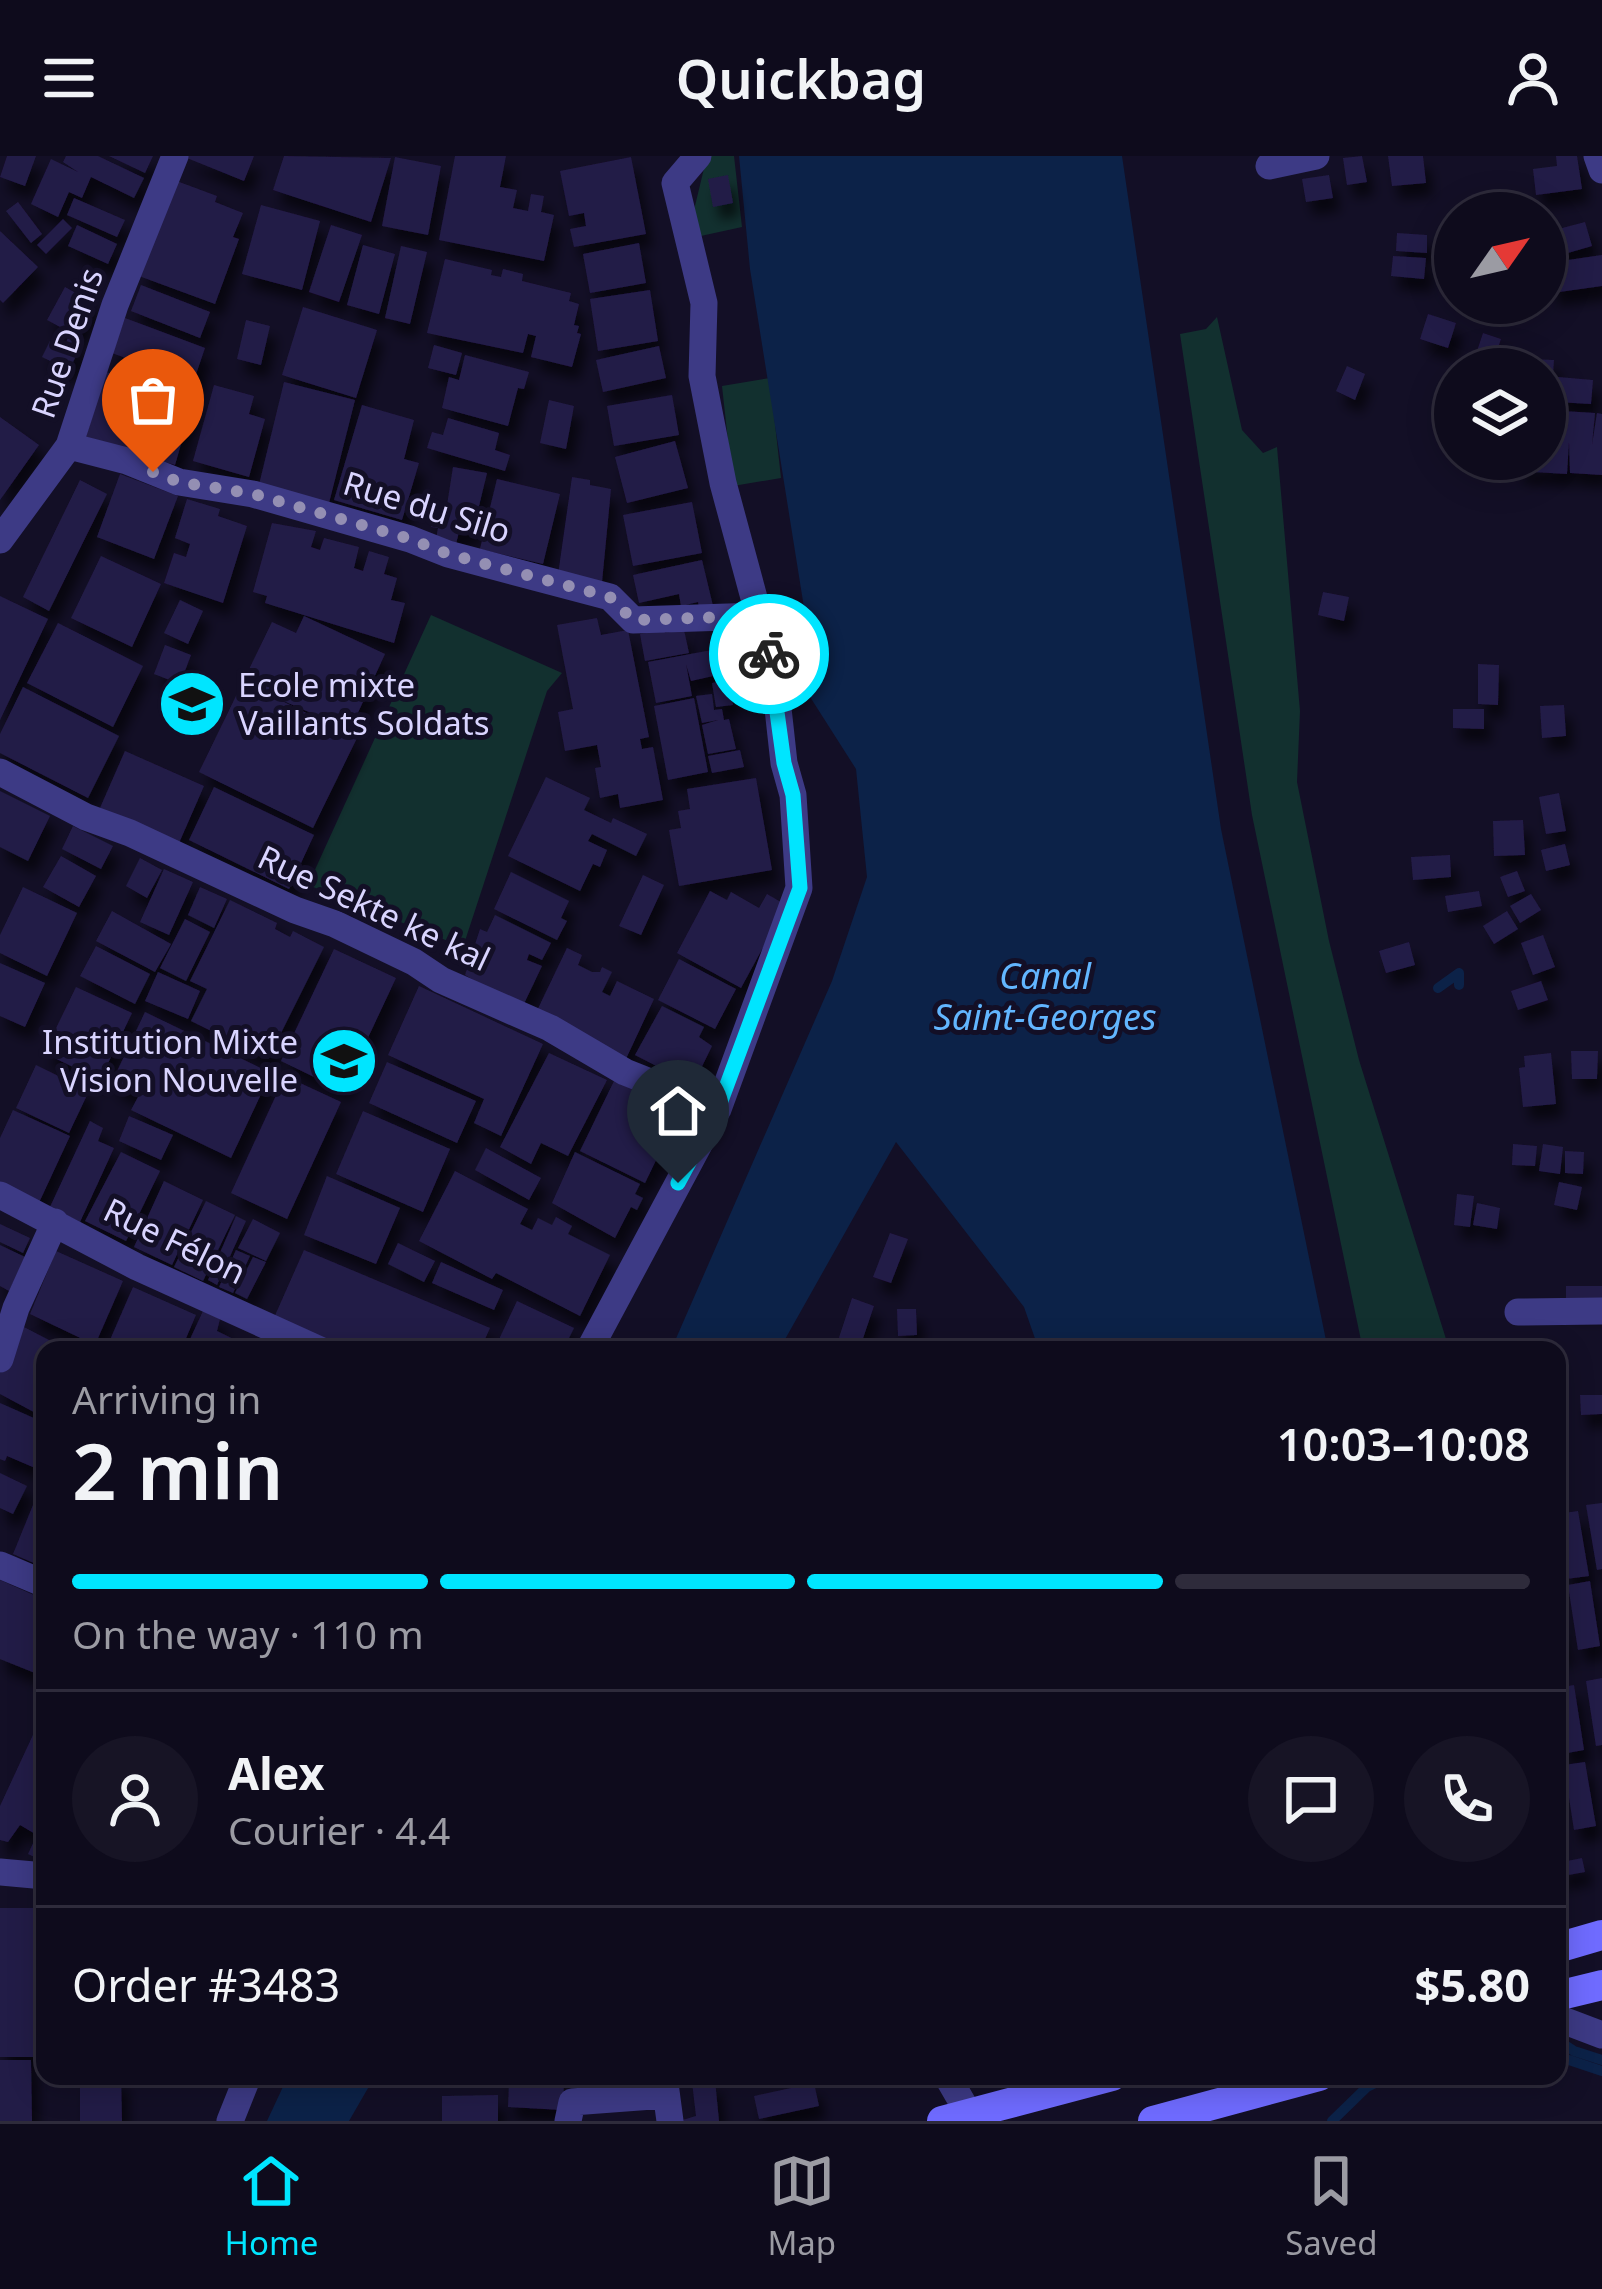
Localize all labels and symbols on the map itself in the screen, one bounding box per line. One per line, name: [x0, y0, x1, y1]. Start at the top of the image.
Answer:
north arrow: [1434, 192, 1566, 324]
street label: Rue Denis: [20, 262, 113, 424]
pin: [102, 349, 204, 472]
street label: Rue du Silo: [338, 460, 516, 553]
courier: [709, 594, 829, 714]
place label: Ecole mixte Vaillants Soldats: [238, 662, 490, 745]
school or university icon: Ecole mixte Vaillants Soldats: [157, 669, 227, 739]
street label: Rue Sekte ke kal: [251, 834, 497, 981]
water label: Canal Saint-Georges: [934, 951, 1156, 1041]
place label: Institution Mixte Vision Nouvelle: [42, 1019, 298, 1102]
school or university icon: Institution Mixte Vision Nouvelle: [309, 1026, 379, 1096]
pin: [627, 1060, 729, 1183]
street label: Rue Félon: [97, 1187, 254, 1294]

